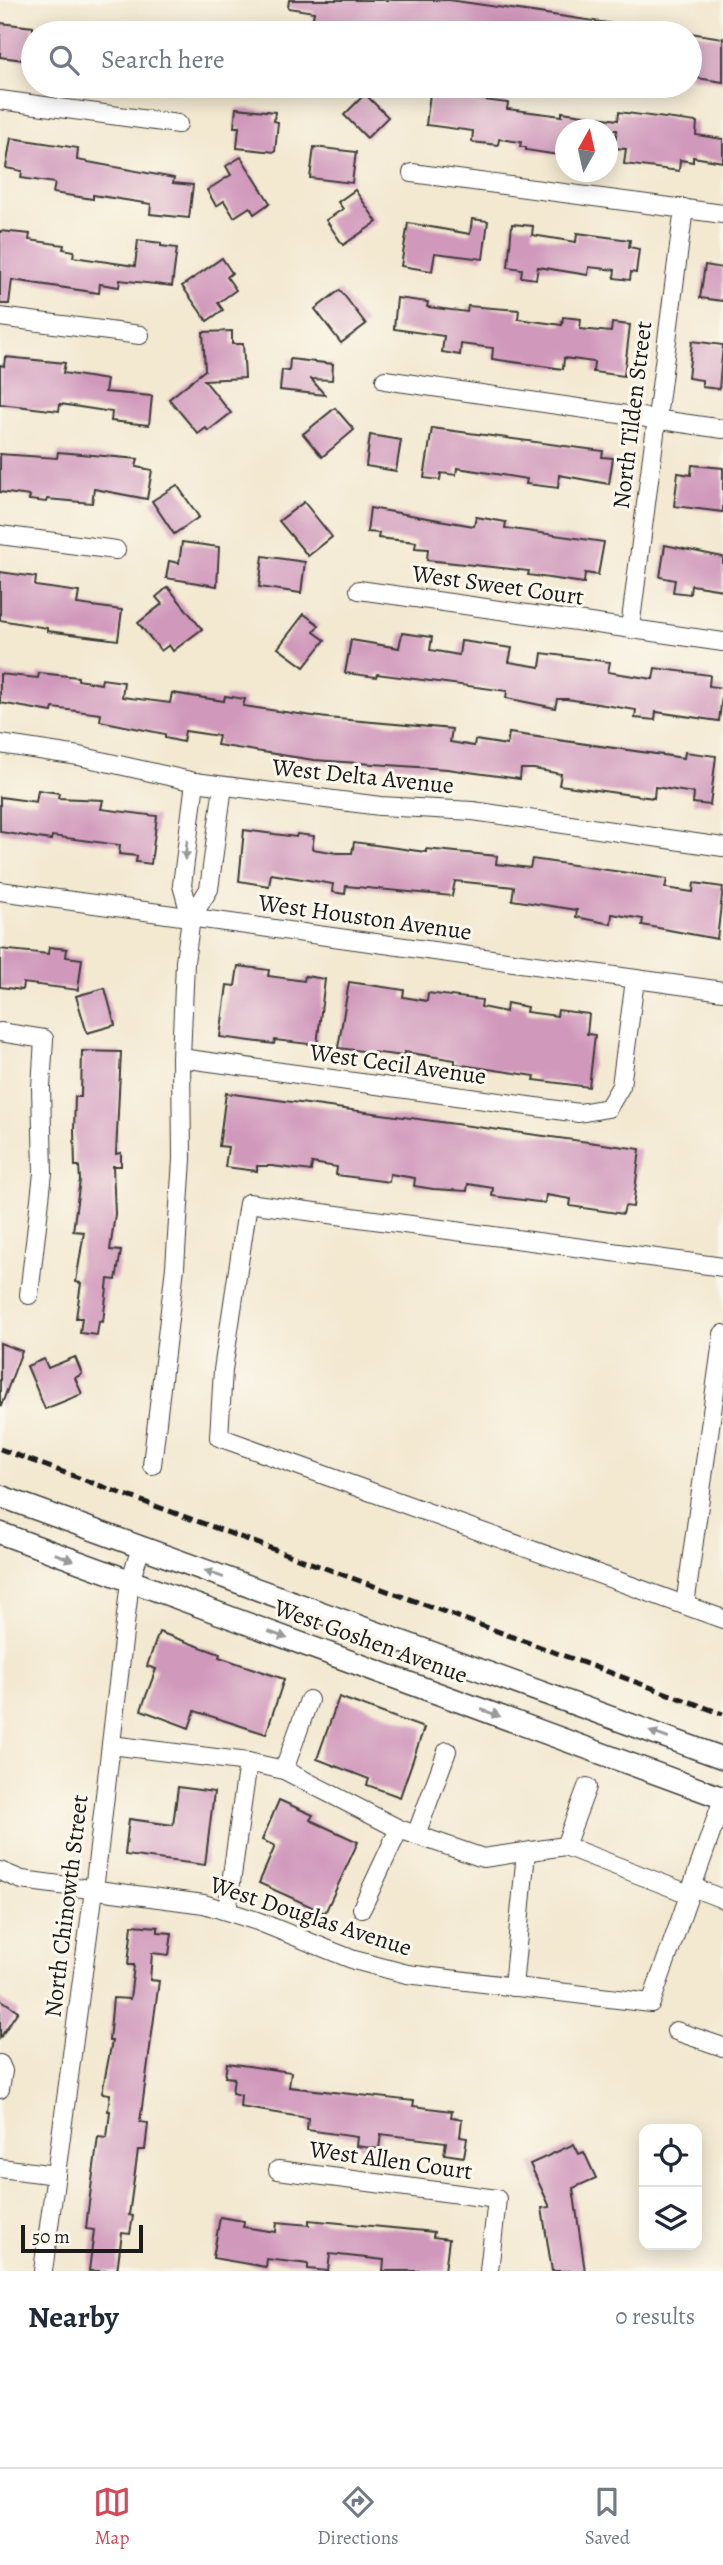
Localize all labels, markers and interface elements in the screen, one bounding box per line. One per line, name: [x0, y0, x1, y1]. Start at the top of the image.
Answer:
search box: [21, 21, 702, 98]
icon: search: [45, 41, 83, 79]
text: Search here: [101, 42, 225, 77]
north arrow: [555, 119, 618, 182]
street label: North Tilden Street: [605, 319, 659, 511]
street label: West Sweet Court: [409, 557, 586, 613]
street label: West Delta Avenue: [270, 750, 455, 801]
one-way arrow: [181, 839, 192, 861]
street label: West Houston Avenue: [255, 886, 474, 948]
street label: West Cecil Avenue: [307, 1036, 488, 1092]
one-way arrow: [54, 1551, 75, 1562]
one-way arrow: [204, 1568, 225, 1579]
street label: West Goshen Avenue: [269, 1591, 472, 1691]
one-way arrow: [267, 1629, 288, 1640]
one-way arrow: [481, 1708, 502, 1719]
one-way arrow: [648, 1729, 669, 1740]
street label: North Chinowth Street: [36, 1793, 96, 2019]
street label: West Douglas Avenue: [205, 1868, 416, 1964]
map controls: [639, 2124, 702, 2250]
button: locate: [639, 2124, 702, 2187]
street label: West Allen Court: [307, 2133, 475, 2187]
button: layers: [639, 2187, 702, 2250]
scale bar: [21, 2222, 144, 2254]
text: 50 m: [32, 2224, 70, 2250]
text: Nearby: [28, 2297, 119, 2337]
text: 0 results: [615, 2301, 695, 2332]
tab: Map: [93, 2483, 131, 2551]
tab: Directions: [317, 2483, 399, 2551]
tab: Saved: [585, 2483, 630, 2551]

